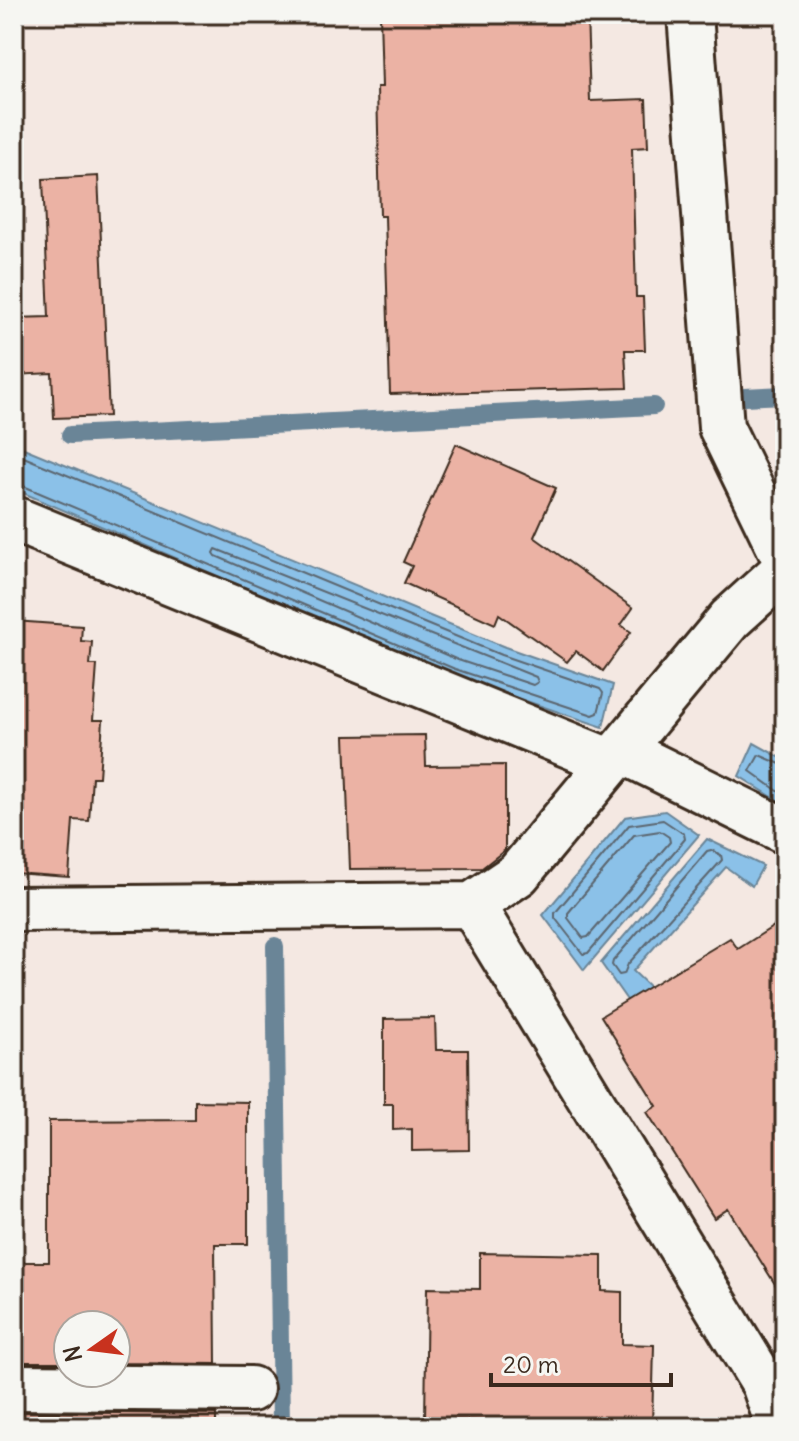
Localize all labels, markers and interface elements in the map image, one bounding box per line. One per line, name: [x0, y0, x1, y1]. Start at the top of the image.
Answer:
north arrow: [52, 1309, 132, 1389]
scale bar: [491, 1337, 671, 1387]
text: N: [57, 1343, 88, 1365]
text: 20 m: [503, 1349, 559, 1379]

